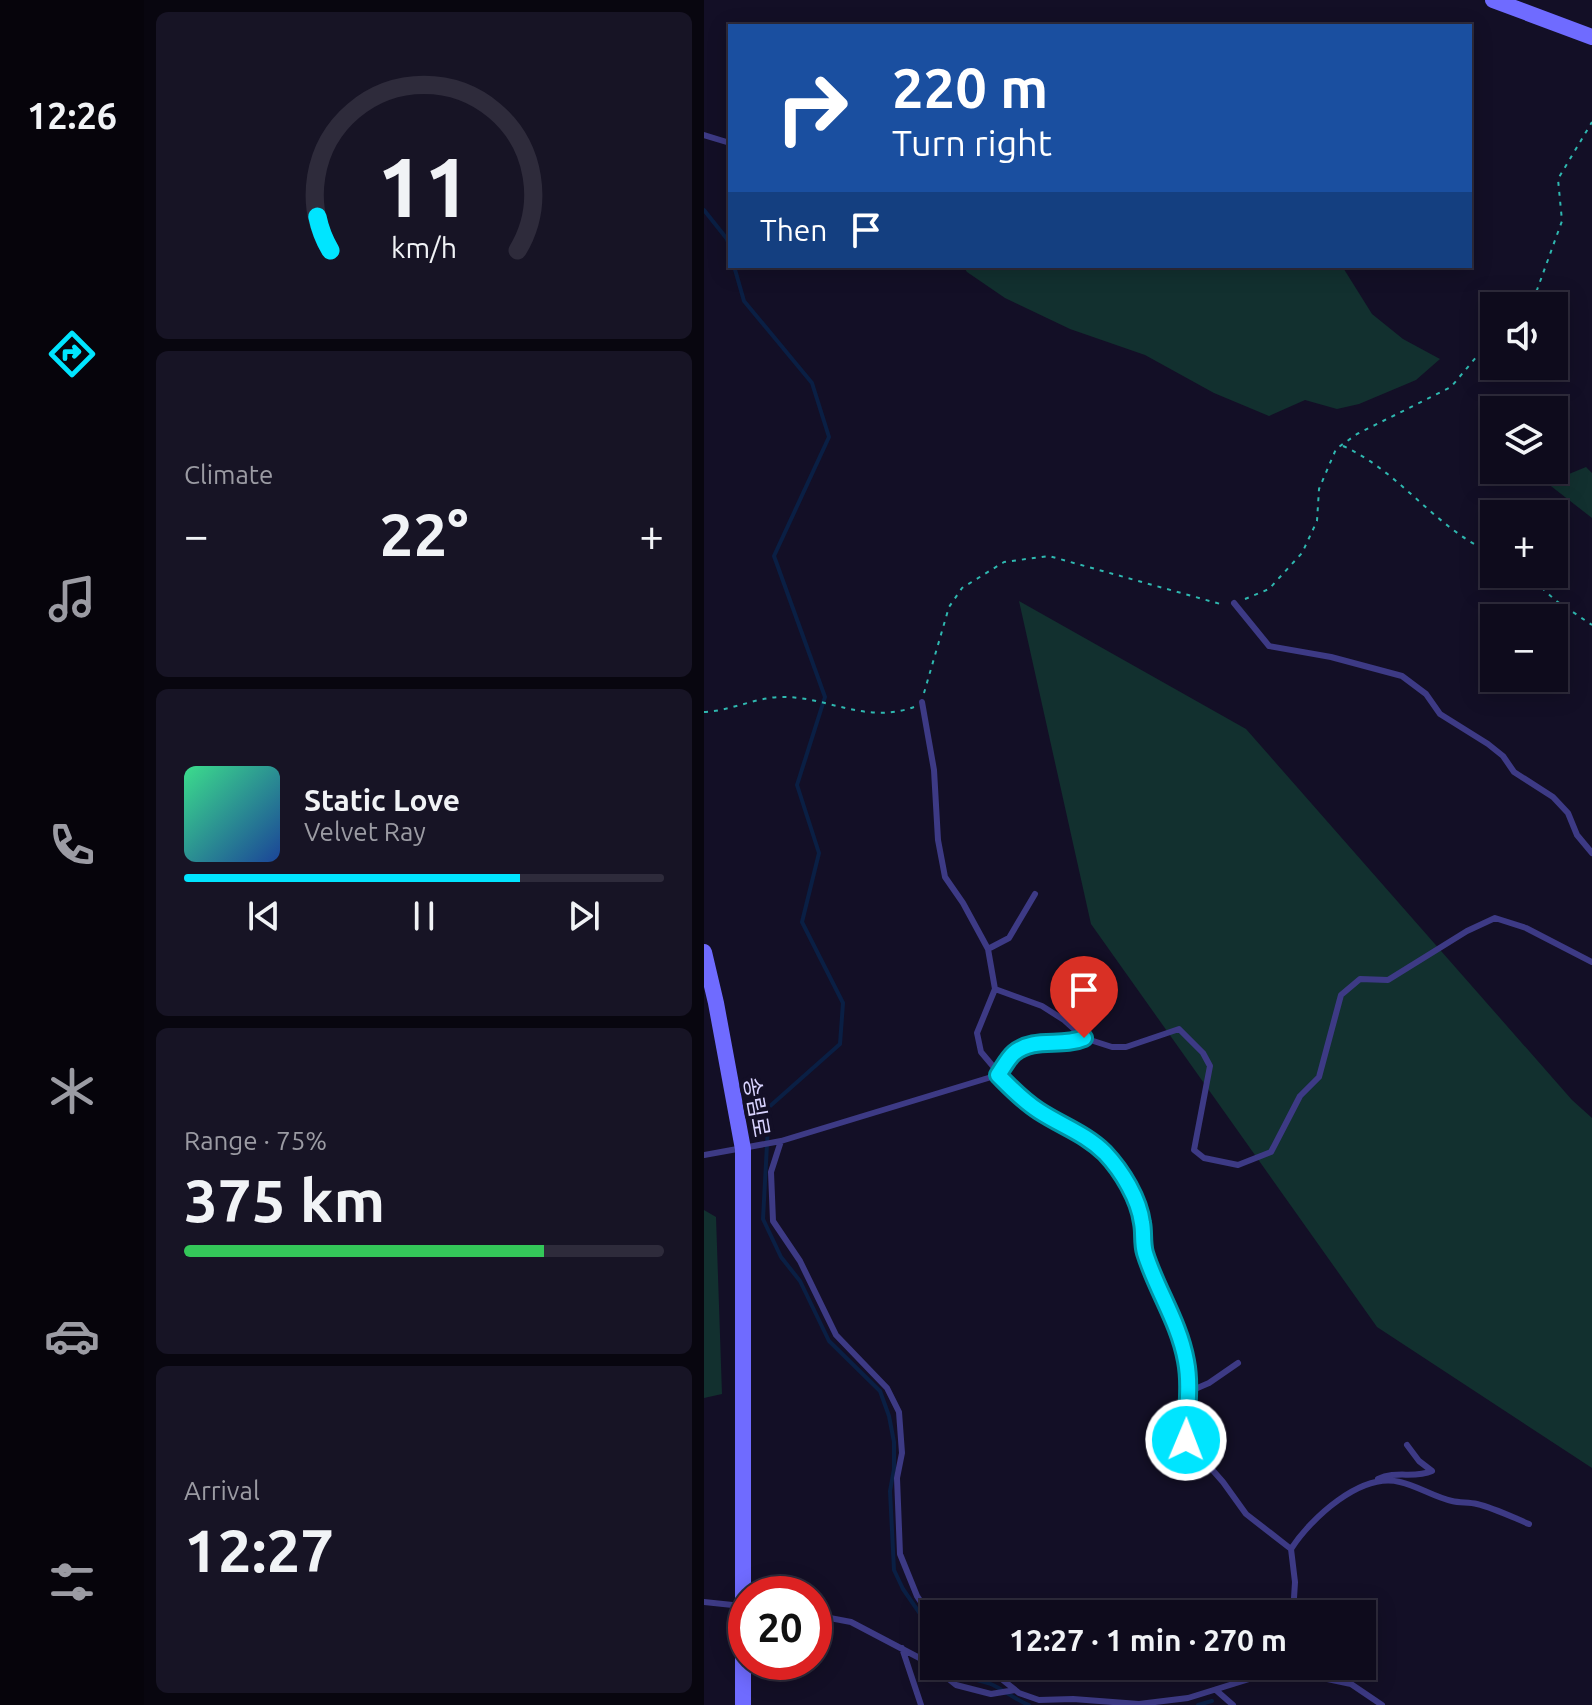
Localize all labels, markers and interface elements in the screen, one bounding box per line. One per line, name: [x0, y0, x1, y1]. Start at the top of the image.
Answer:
icon: right: [760, 56, 864, 160]
text: 220 m: [892, 56, 1048, 119]
text: 12:26: [27, 95, 117, 136]
text: Turn right: [892, 122, 1052, 163]
text: 11: [377, 139, 471, 233]
icon: arrive: [844, 208, 888, 252]
text: Then: [760, 213, 828, 247]
text: km/h: [391, 231, 457, 263]
map controls: [1480, 292, 1568, 692]
button: sound: [1480, 292, 1568, 380]
icon: directions: [44, 326, 100, 382]
button: layers: [1480, 396, 1568, 484]
text: Climate: [184, 460, 273, 489]
text: 22°: [380, 500, 468, 567]
button: +: [1480, 500, 1568, 588]
text: −: [184, 510, 209, 559]
text: +: [639, 510, 664, 559]
icon: music: [44, 571, 100, 627]
button: −: [1480, 604, 1568, 692]
text: Static Love: [304, 783, 460, 817]
icon: phone: [44, 817, 100, 873]
text: Velvet Ray: [304, 817, 426, 846]
icon: previous: [242, 894, 286, 938]
icon: pause: [402, 894, 446, 938]
icon: next: [562, 894, 606, 938]
pin: [1050, 956, 1118, 1038]
icon: arrive: [1062, 968, 1106, 1012]
icon: climate: [44, 1063, 100, 1119]
street label: 송림로: [740, 1075, 775, 1139]
text: Range · 75%: [184, 1126, 327, 1155]
text: 375 km: [184, 1166, 385, 1233]
icon: car: [44, 1308, 100, 1364]
position arrow: [1144, 1398, 1228, 1482]
text: Arrival: [184, 1476, 260, 1505]
text: 12:27: [184, 1516, 334, 1583]
icon: filters: [44, 1554, 100, 1610]
speed limit sign: 20: [728, 1576, 832, 1680]
text: 12:27 · 1 min · 270 m: [1009, 1623, 1287, 1657]

